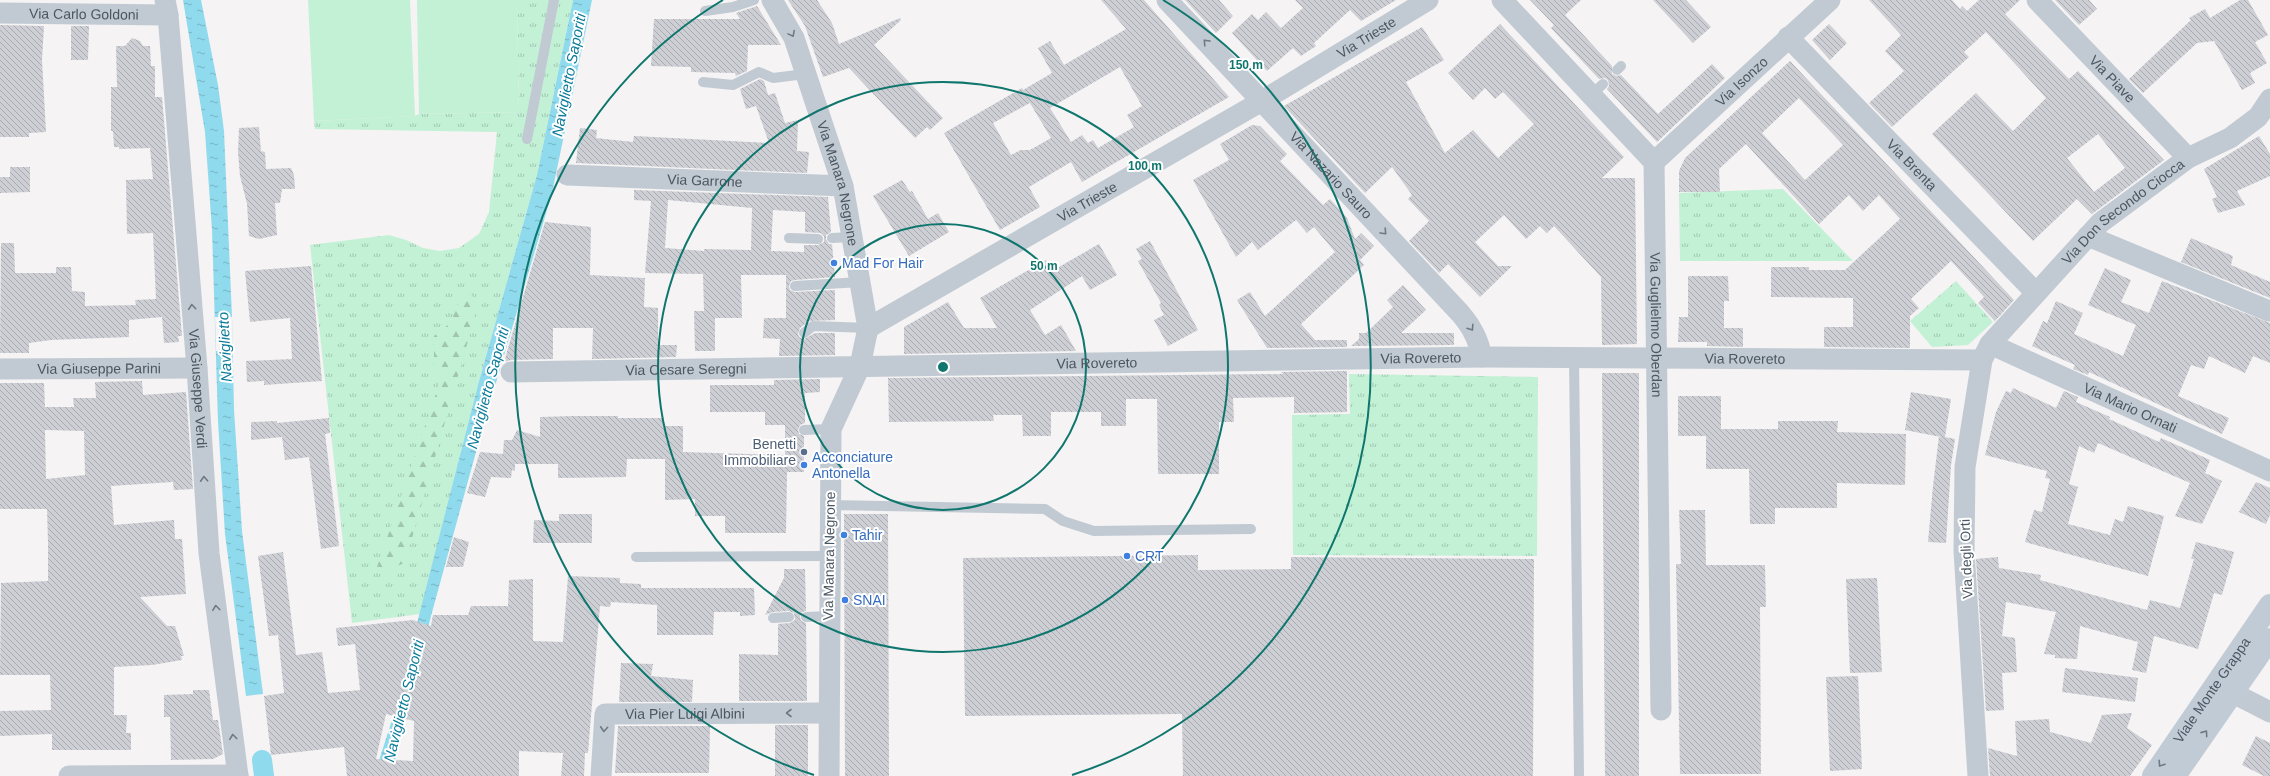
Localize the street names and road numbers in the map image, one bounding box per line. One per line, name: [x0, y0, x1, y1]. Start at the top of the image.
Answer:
street label: Via Carlo Goldoni: [29, 5, 139, 23]
street label: Via Trieste: [1334, 13, 1399, 61]
street label: Via Piave: [2086, 52, 2139, 106]
street label: Via Isonzo: [1712, 53, 1771, 109]
street label: Via Manara Negrone: [814, 119, 861, 247]
street label: Via Nazario Sauro: [1286, 128, 1376, 222]
street label: Via Brenta: [1883, 136, 1940, 194]
street label: Via Don Secondo Ciocca: [2058, 155, 2187, 268]
street label: Via Garrone: [667, 171, 743, 190]
street label: Via Trieste: [1055, 178, 1120, 225]
street label: Via Guglielmo Oberdan: [1647, 252, 1665, 398]
street label: Via Giuseppe Verdi: [186, 328, 210, 449]
street label: Via Rovereto: [1380, 349, 1462, 367]
street label: Via Rovereto: [1704, 350, 1786, 367]
street label: Via Rovereto: [1056, 354, 1138, 372]
street label: Via Giuseppe Parini: [37, 360, 161, 377]
street label: Via Cesare Seregni: [625, 360, 747, 378]
street label: Via Mario Ornati: [2081, 379, 2180, 436]
street label: Via Manara Negrone: [820, 491, 838, 621]
street label: Via degli Orti: [1957, 519, 1975, 599]
street label: Viale Monte Grappa: [2170, 634, 2254, 746]
street label: Via Pier Luigi Albini: [625, 705, 745, 722]

